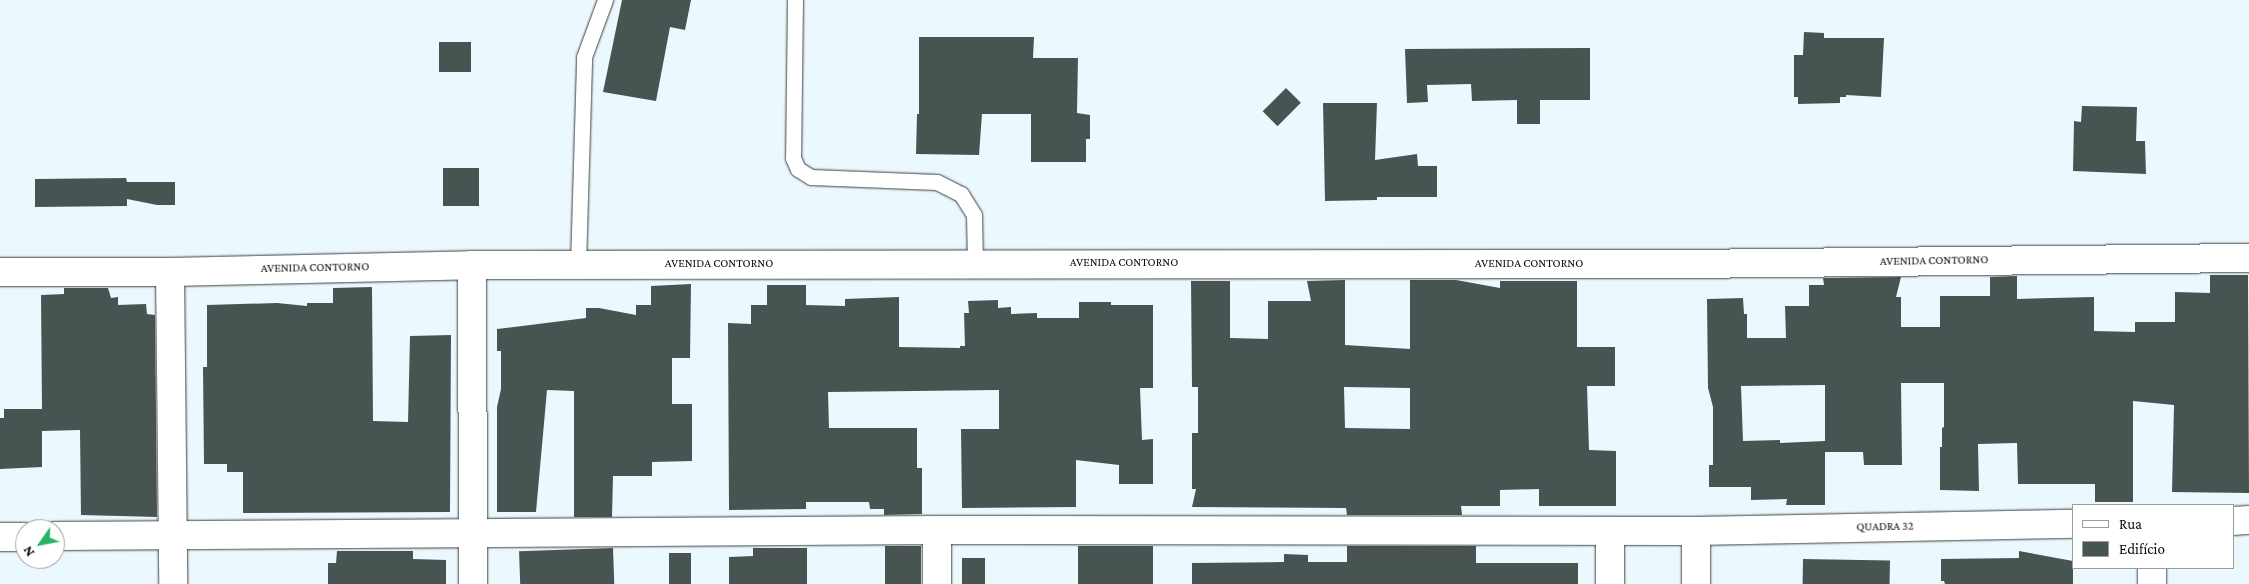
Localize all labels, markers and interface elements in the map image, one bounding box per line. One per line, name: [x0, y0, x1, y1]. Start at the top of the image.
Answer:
street label: AVENIDA CONTORNO: [1880, 253, 1988, 269]
street label: AVENIDA CONTORNO: [1070, 256, 1178, 270]
street label: AVENIDA CONTORNO: [665, 257, 773, 271]
street label: AVENIDA CONTORNO: [1475, 257, 1583, 271]
street label: AVENIDA CONTORNO: [261, 260, 369, 276]
legend: [2072, 504, 2234, 569]
text: Rua: [2119, 516, 2142, 532]
north arrow: [15, 519, 65, 569]
street label: QUADRA 32: [1856, 519, 1914, 535]
text: Edifício: [2119, 541, 2165, 557]
text: N: [19, 543, 38, 560]

